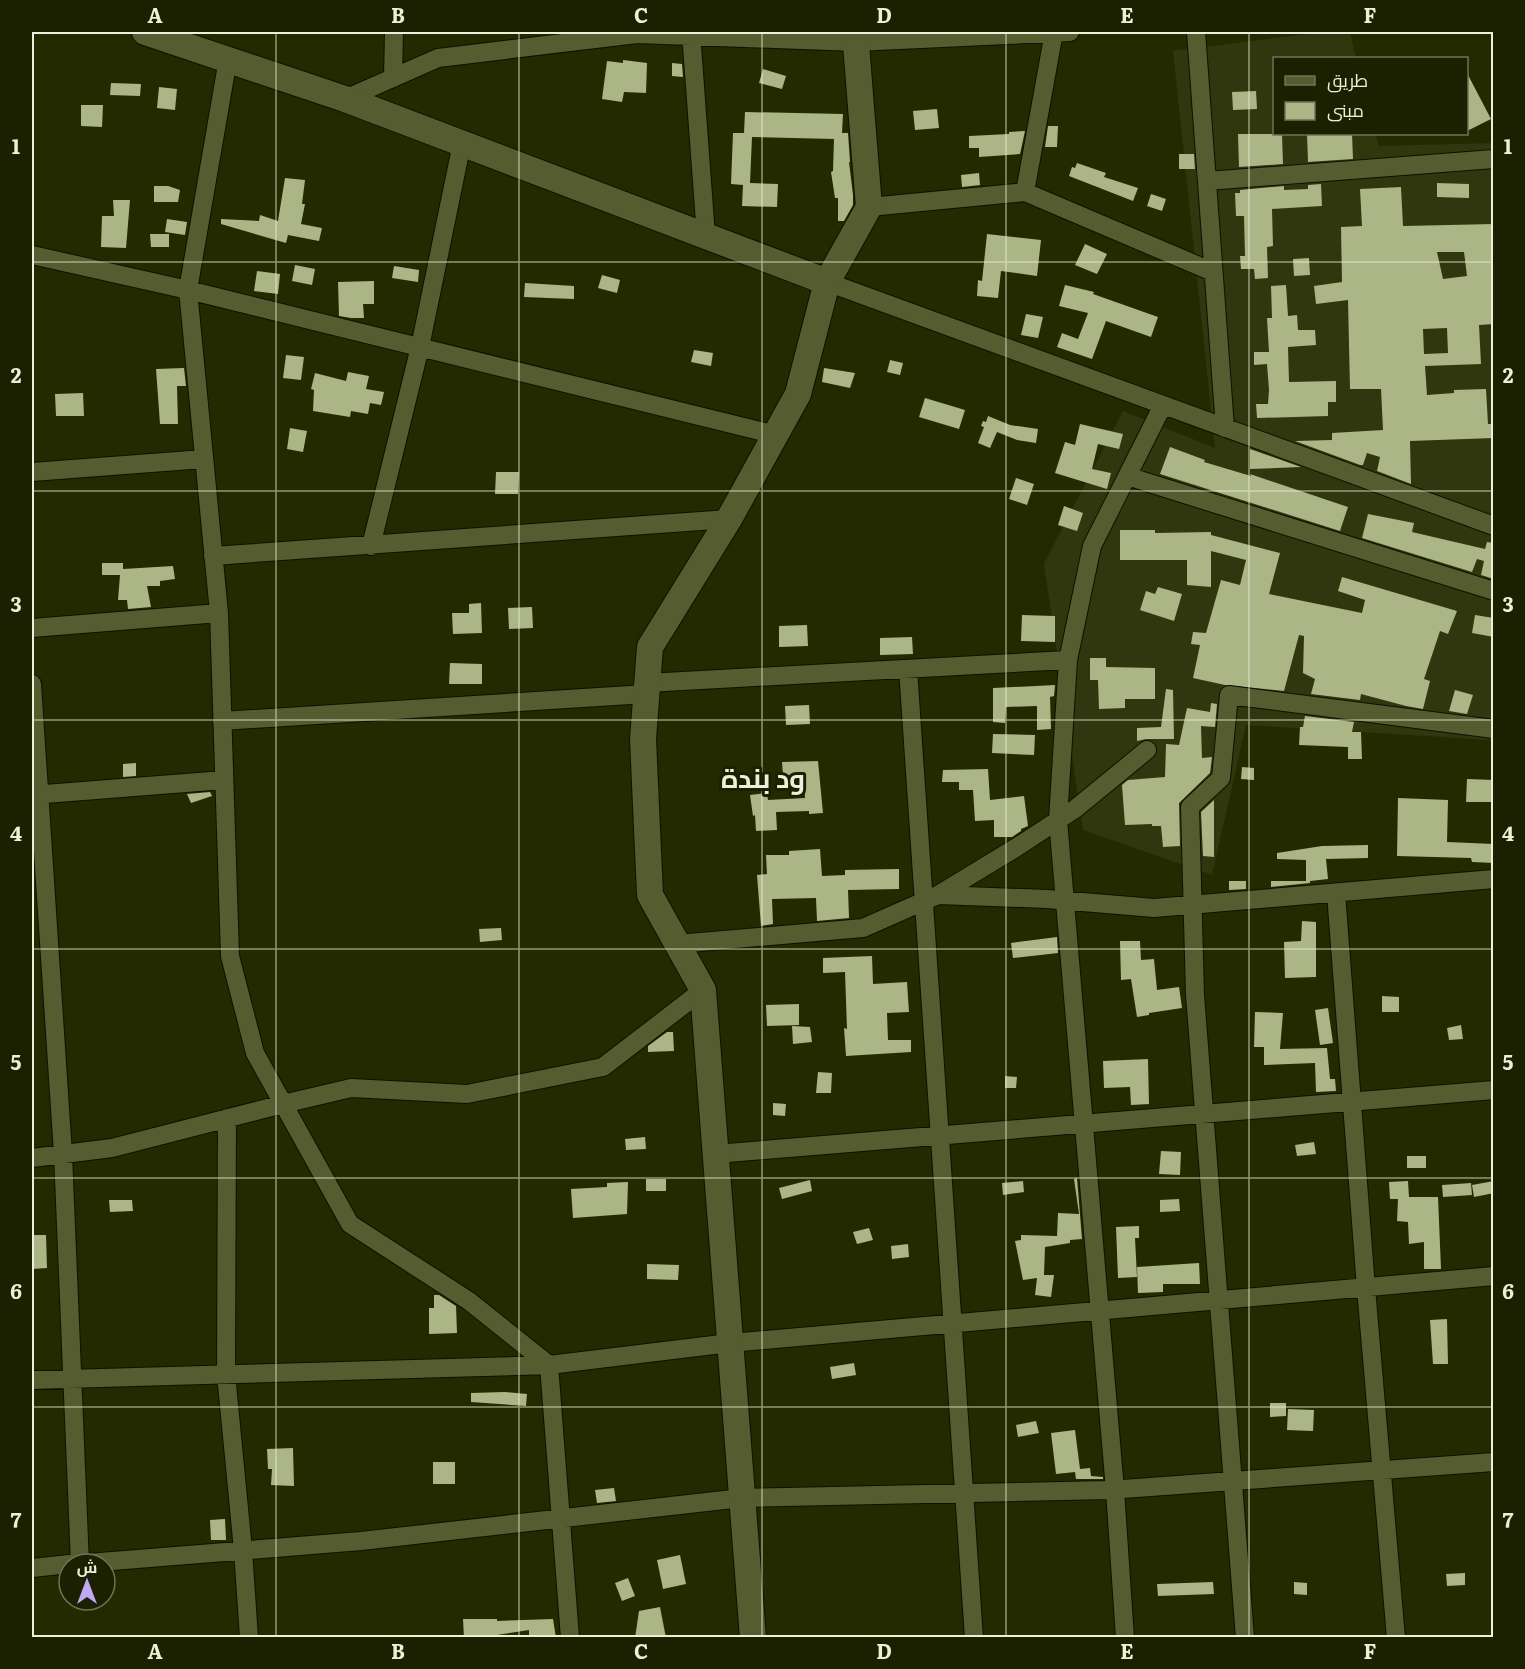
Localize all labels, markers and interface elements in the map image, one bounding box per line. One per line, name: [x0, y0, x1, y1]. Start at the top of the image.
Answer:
text: A: [147, 0, 163, 29]
text: B: [391, 0, 405, 29]
text: C: [634, 0, 648, 29]
text: D: [876, 0, 892, 29]
text: E: [1120, 0, 1134, 29]
text: F: [1364, 0, 1377, 29]
legend: [1273, 57, 1468, 135]
text: طريق: [1327, 66, 1368, 93]
text: مبنى: [1327, 96, 1364, 123]
text: 1: [12, 130, 20, 160]
text: 1: [1504, 130, 1512, 160]
text: 2: [11, 359, 22, 389]
text: 2: [1503, 359, 1514, 389]
text: 3: [10, 588, 22, 618]
text: 3: [1502, 588, 1514, 618]
district label: ود بندة: [721, 756, 805, 796]
text: 4: [10, 817, 22, 847]
text: 4: [1502, 817, 1514, 847]
text: 5: [11, 1046, 22, 1076]
text: 5: [1503, 1046, 1514, 1076]
text: 6: [10, 1275, 22, 1305]
text: 6: [1502, 1275, 1514, 1305]
text: 7: [11, 1504, 22, 1534]
text: 7: [1503, 1504, 1514, 1534]
north arrow: [57, 1552, 117, 1612]
text: ش: [77, 1554, 97, 1578]
text: A: [147, 1635, 163, 1665]
text: B: [391, 1635, 405, 1665]
text: C: [634, 1635, 648, 1665]
text: D: [876, 1635, 892, 1665]
text: E: [1120, 1635, 1134, 1665]
text: F: [1364, 1635, 1377, 1665]

